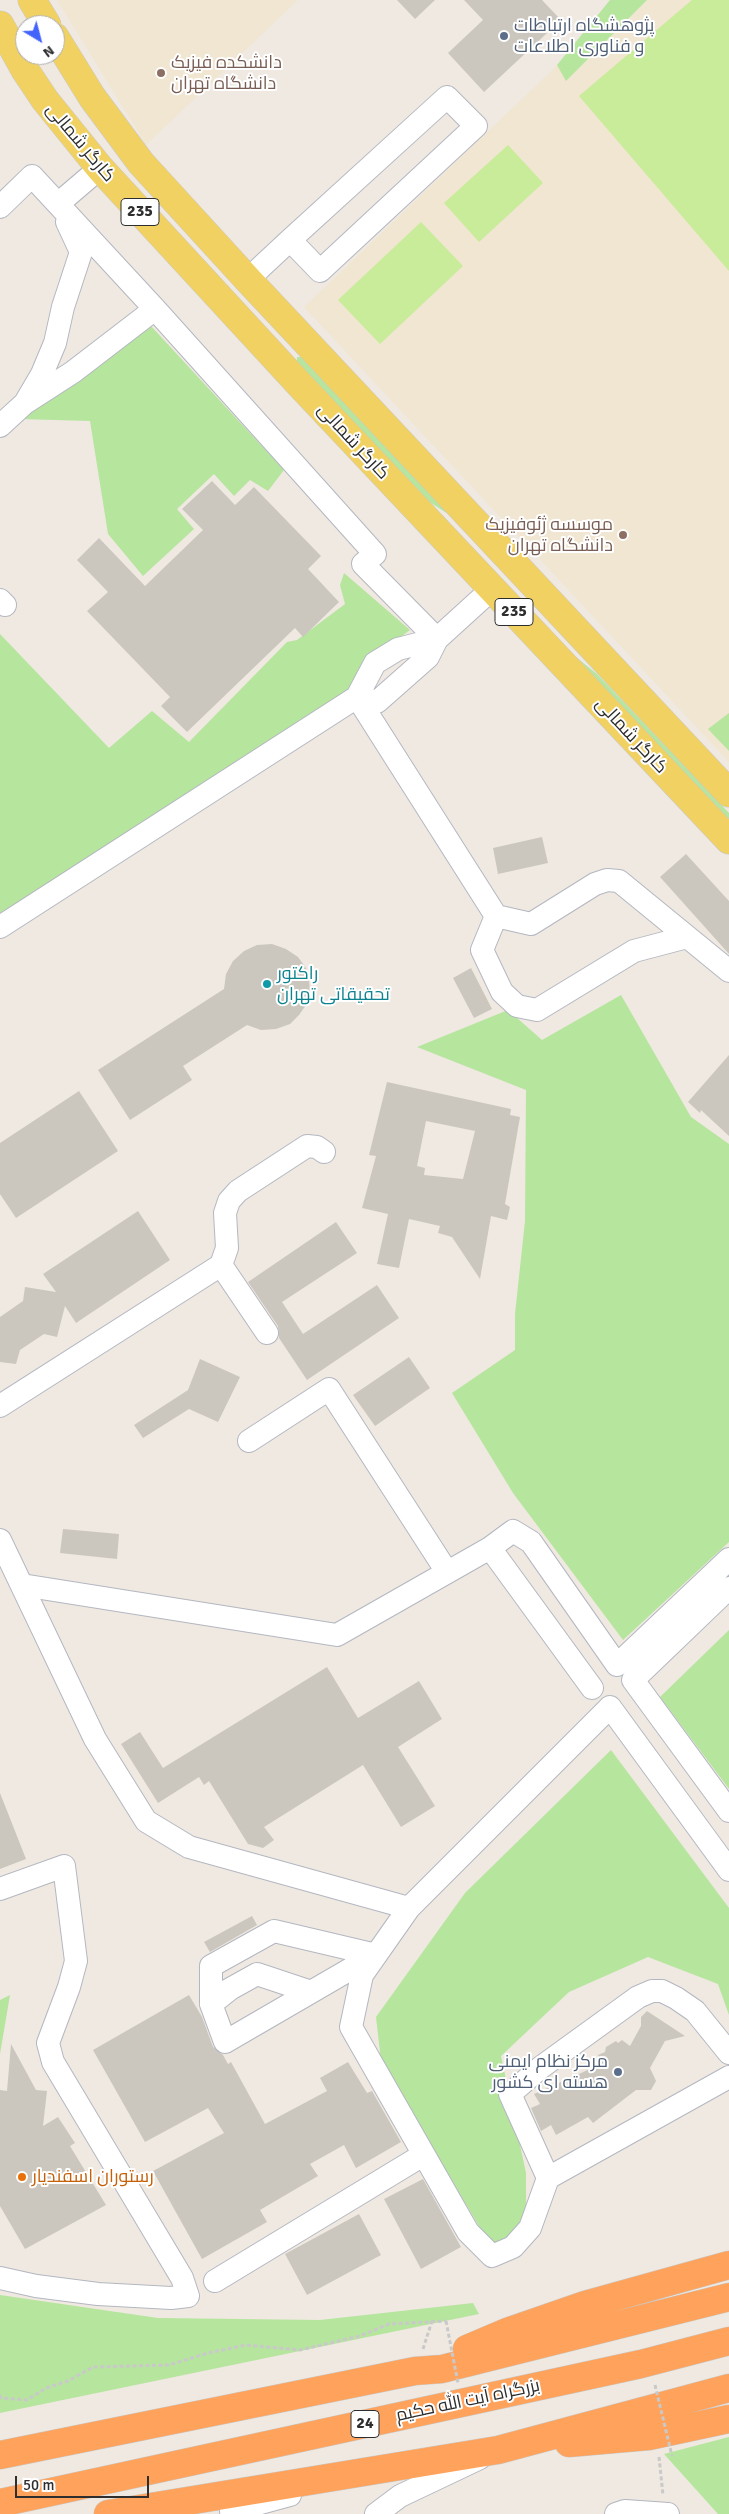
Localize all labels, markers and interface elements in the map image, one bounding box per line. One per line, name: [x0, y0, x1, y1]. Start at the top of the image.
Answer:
north arrow: [15, 15, 65, 65]
place label: پژوهشگاه ارتباطات و فناوری اطلاعات: [514, 15, 654, 58]
marker: پژوهشگاه ارتباطات و فناوری اطلاعات: [498, 30, 510, 42]
text: N: [40, 42, 58, 61]
place label: دانشکده فیزیک دانشگاه تهران: [171, 52, 282, 94]
marker: دانشکده فیزیک دانشگاه تهران: [155, 67, 167, 79]
street label: کارگر شمالی: [41, 99, 119, 187]
road number: 235: [121, 198, 159, 226]
street label: کارگر شمالی: [312, 400, 394, 484]
place label: موسسه ژئوفیزیک دانشگاه تهران: [485, 514, 613, 556]
marker: موسسه ژئوفیزیک دانشگاه تهران: [617, 529, 629, 541]
road number: 235: [495, 598, 533, 626]
street label: کارگر شمالی: [590, 694, 672, 778]
place label: راکتور تحقیقاتی تهران: [277, 963, 390, 1006]
marker: راکتور تحقیقاتی تهران: [261, 978, 273, 990]
place label: مرکز نظام ایمنی هسته ای کشور: [489, 2051, 608, 2094]
marker: مرکز نظام ایمنی هسته ای کشور: [612, 2066, 624, 2078]
place label: رستوران اسفندیار: [32, 2166, 154, 2188]
marker: رستوران اسفندیار: [16, 2171, 28, 2183]
street label: بزرگراه آیت الله حکیم: [394, 2375, 542, 2427]
road number: 24: [351, 2410, 379, 2438]
scale bar: [18, 2466, 151, 2498]
text: 50 m: [23, 2476, 54, 2494]

